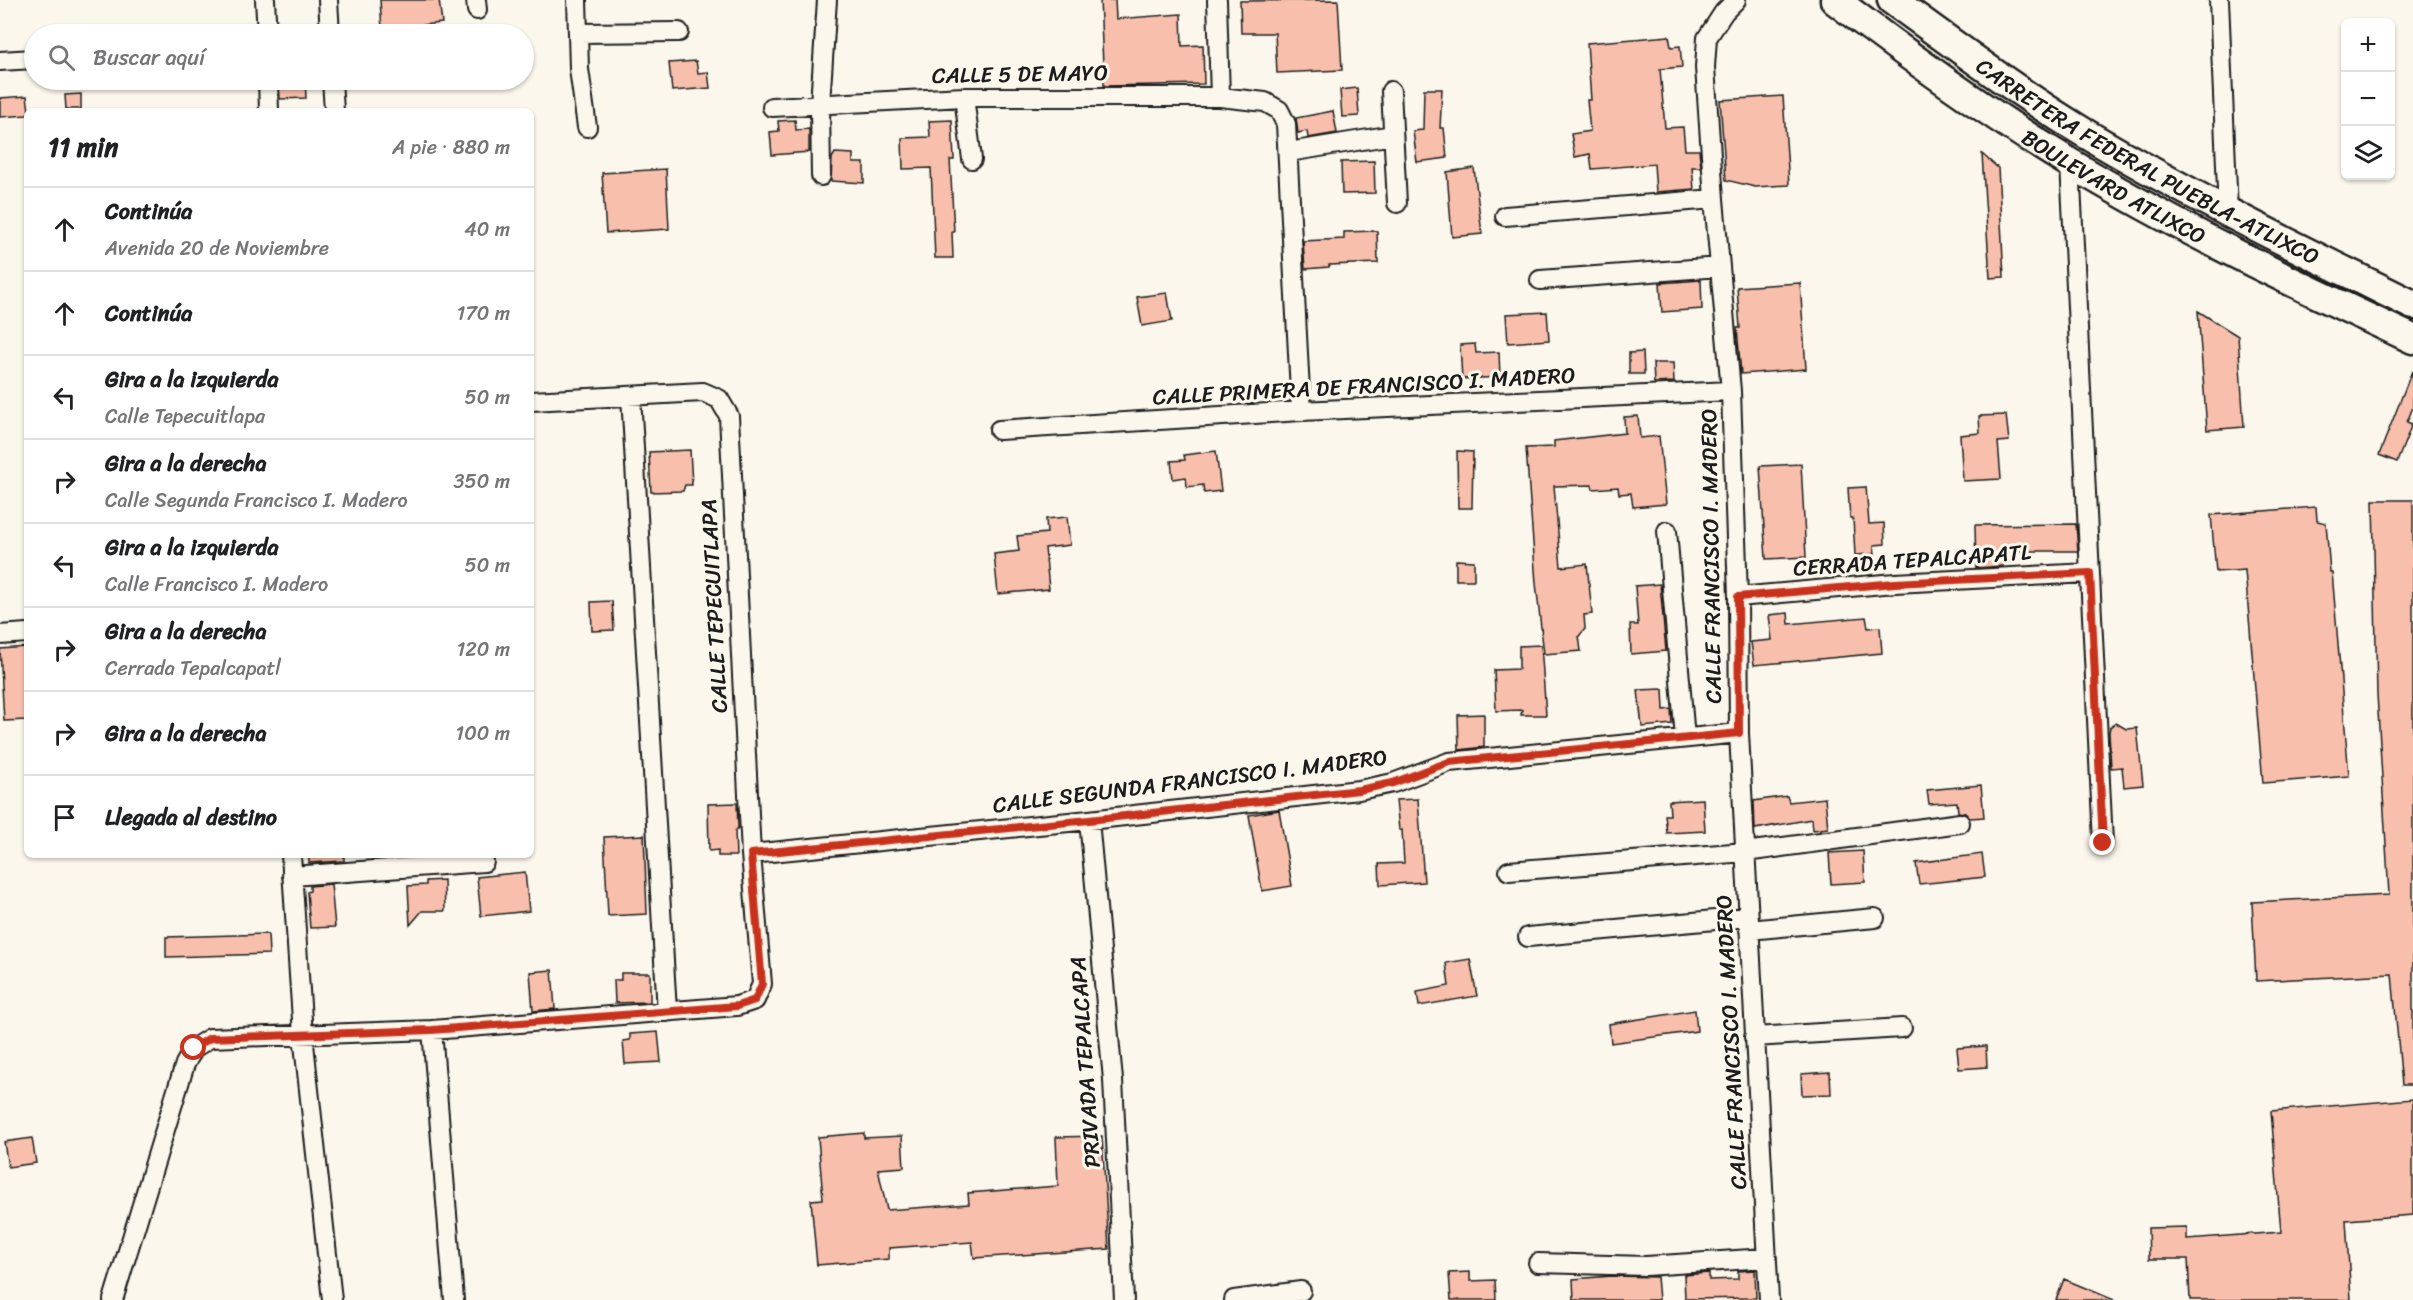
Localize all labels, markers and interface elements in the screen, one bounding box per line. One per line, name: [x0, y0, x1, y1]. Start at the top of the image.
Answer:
map controls: [2341, 18, 2395, 180]
button: +: [2341, 18, 2395, 72]
search box: [24, 24, 534, 90]
text: Buscar aquí: [93, 38, 205, 77]
icon: search: [45, 41, 78, 74]
street label: CARRETERA FEDERAL PUEBLA-ATLIXCO: [1968, 47, 2327, 275]
street label: CALLE 5 DE MAYO: [931, 53, 1109, 95]
button: −: [2341, 72, 2395, 126]
street label: BOULEVARD ATLIXCO: [2014, 118, 2213, 255]
text: 11 min: [48, 124, 118, 170]
button: layers: [2341, 126, 2395, 180]
text: A pie · 880 m: [392, 130, 510, 165]
text: Continúa: [105, 192, 192, 231]
text: 40 m: [464, 212, 510, 247]
icon: ahead: [48, 213, 81, 246]
text: Avenida 20 de Noviembre: [105, 231, 329, 266]
text: Continúa: [105, 294, 192, 333]
text: 170 m: [457, 296, 510, 331]
icon: ahead: [48, 297, 81, 330]
street label: CALLE PRIMERA DE FRANCISCO I. MADERO: [1152, 355, 1576, 417]
text: Gira a la izquierda: [105, 360, 278, 399]
text: 50 m: [465, 380, 510, 415]
icon: left: [48, 381, 81, 414]
text: Calle Tepecuitlapa: [105, 399, 265, 434]
street label: CALLE FRANCISCO I. MADERO: [1689, 408, 1733, 704]
text: Gira a la derecha: [105, 444, 266, 483]
text: 350 m: [454, 464, 510, 499]
icon: right: [48, 465, 81, 498]
text: Calle Segunda Francisco I. Madero: [105, 483, 408, 518]
street label: CALLE TEPECUITLAPA: [689, 498, 739, 714]
text: Gira a la izquierda: [105, 528, 278, 567]
street label: CERRADA TEPALCAPATL: [1792, 532, 2032, 588]
text: 50 m: [465, 548, 510, 583]
icon: left: [48, 549, 81, 582]
text: Calle Francisco I. Madero: [105, 567, 328, 602]
text: Gira a la derecha: [105, 612, 266, 651]
text: 120 m: [457, 632, 510, 667]
icon: right: [48, 633, 81, 666]
text: Cerrada Tepalcapatl: [105, 651, 281, 686]
text: Gira a la derecha: [105, 714, 266, 753]
text: 100 m: [456, 716, 510, 751]
icon: right: [48, 717, 81, 750]
street label: CALLE SEGUNDA FRANCISCO I. MADERO: [990, 737, 1390, 825]
text: Llegada al destino: [105, 798, 277, 837]
icon: arrive: [48, 801, 81, 834]
route end: [2089, 829, 2115, 855]
street label: CALLE FRANCISCO I. MADERO: [1704, 894, 1758, 1190]
street label: PRIVADA TEPALCAPA: [1058, 955, 1112, 1169]
route start: [180, 1034, 206, 1060]

